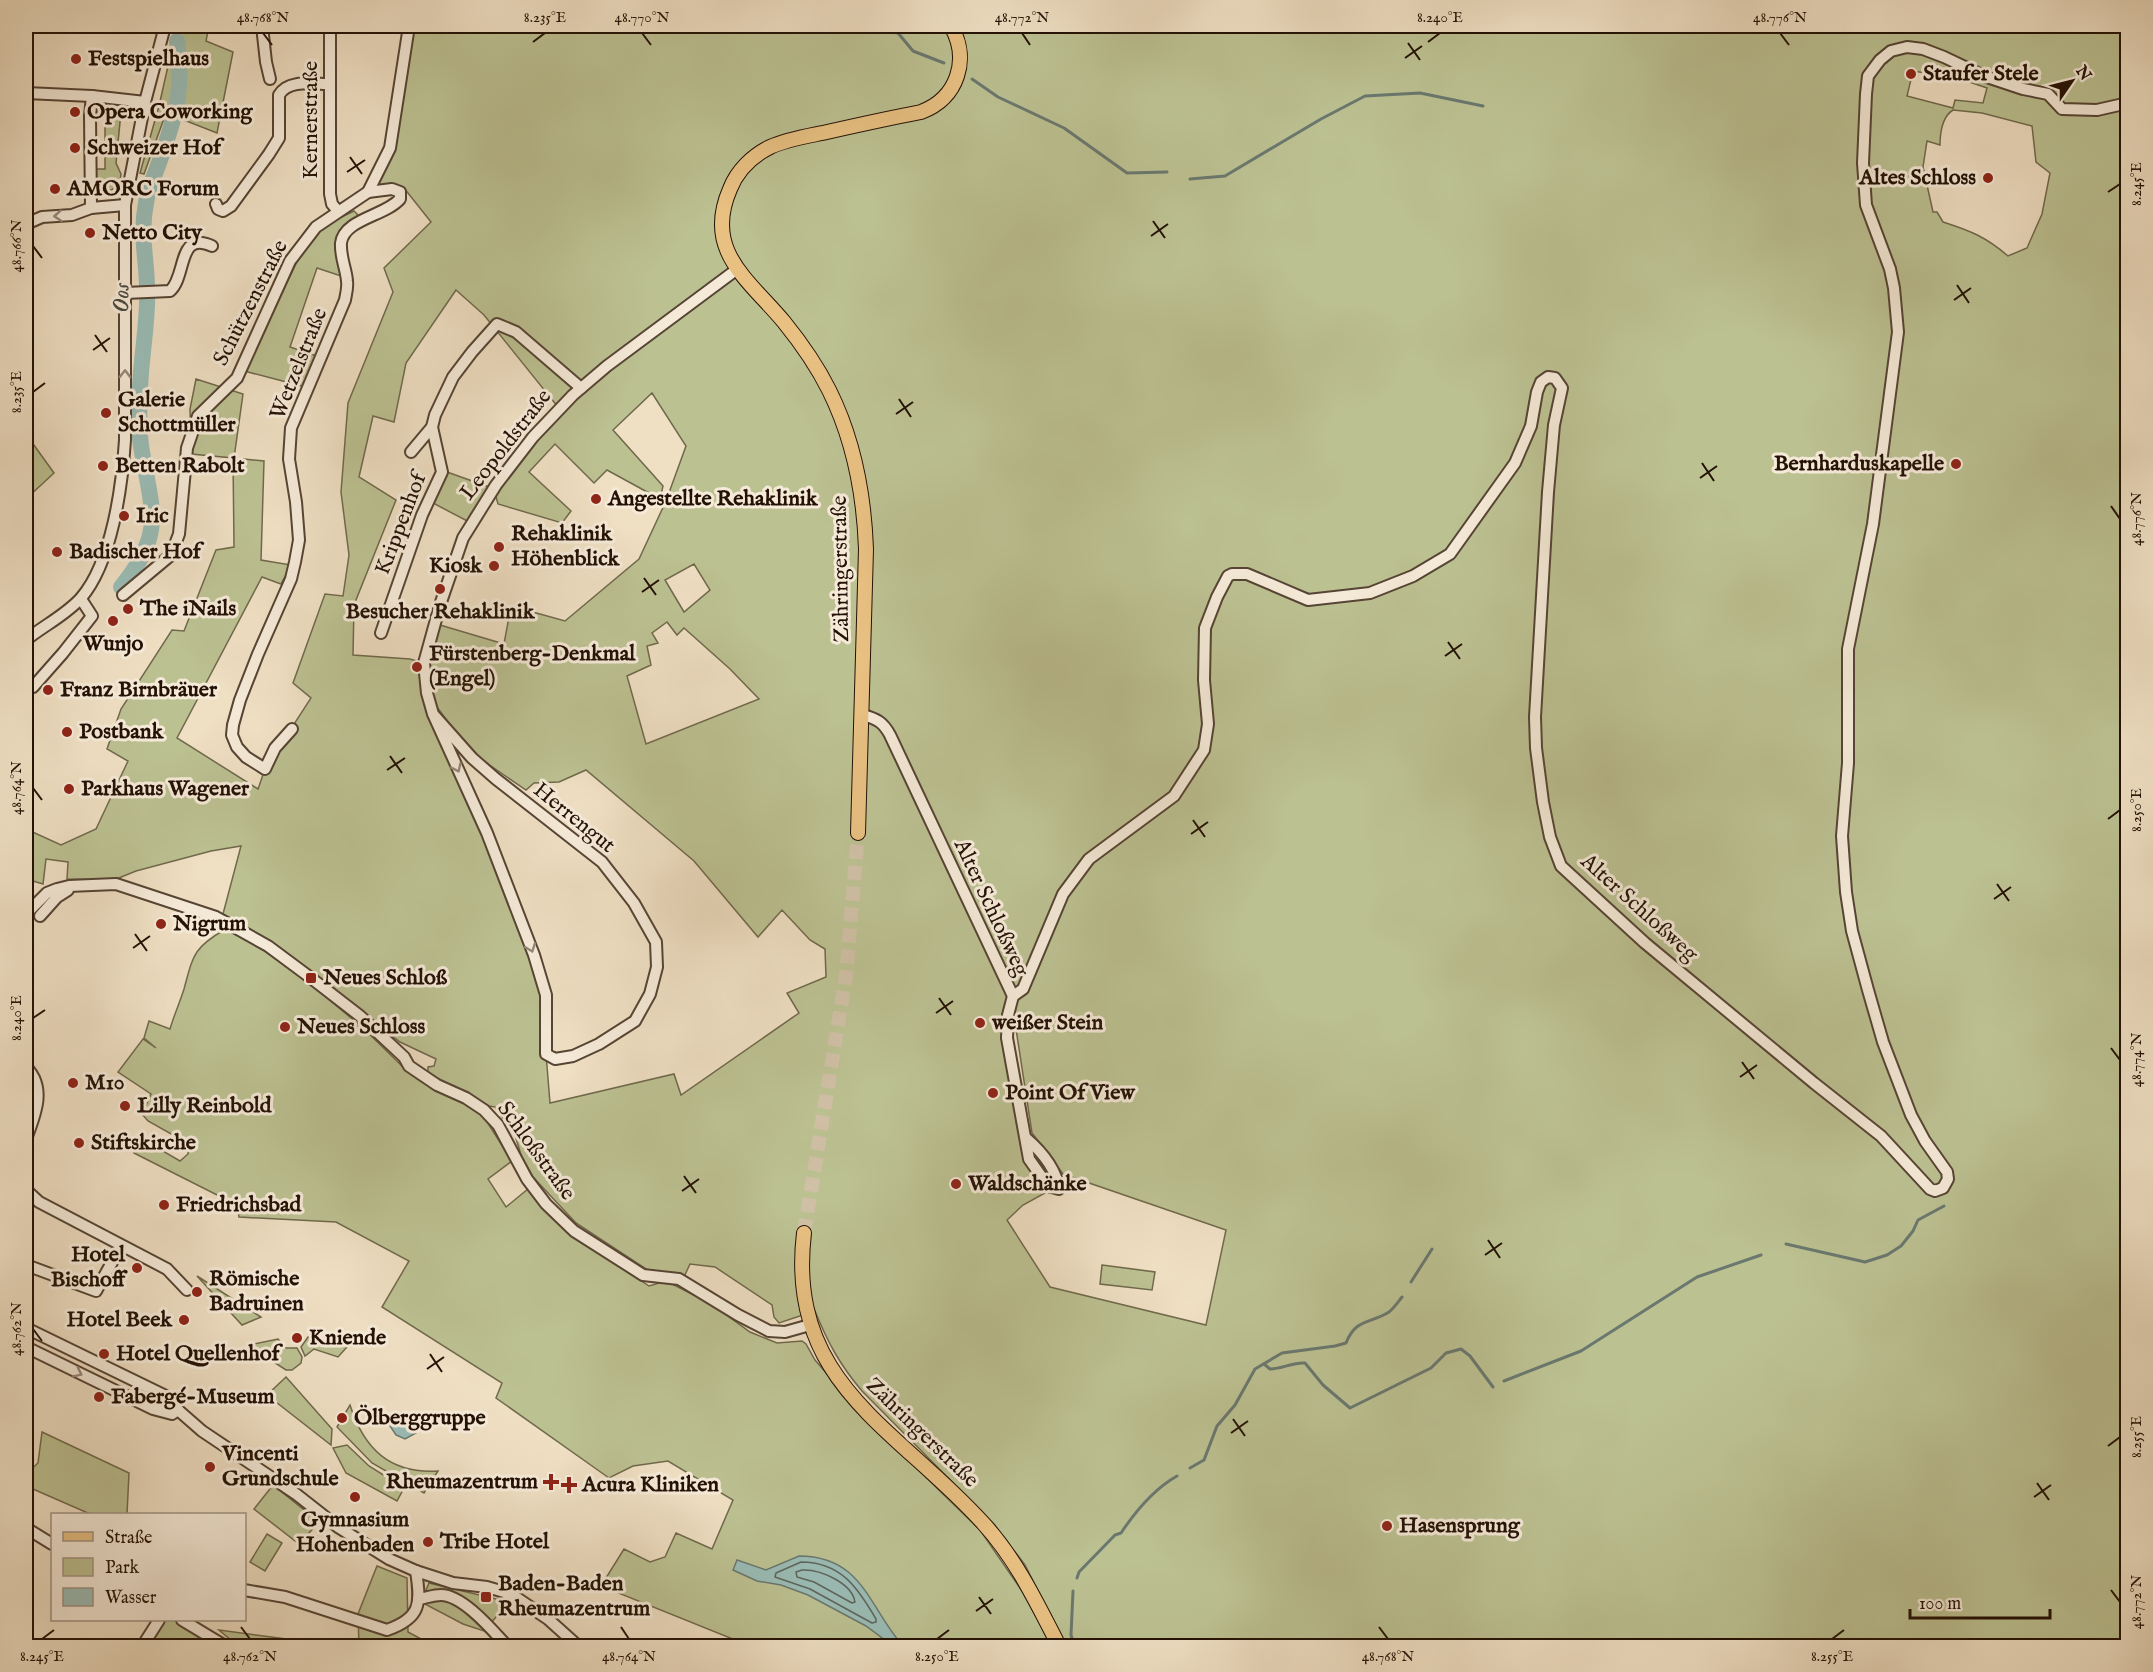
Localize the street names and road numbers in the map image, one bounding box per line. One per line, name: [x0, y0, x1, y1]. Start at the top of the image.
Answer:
street label: Kernerstraße: [297, 61, 325, 179]
street label: Schützenstraße: [207, 235, 295, 371]
street label: Wetzelstraße: [264, 304, 334, 424]
street label: Leopoldstraße: [454, 384, 558, 506]
street label: Krippenhof: [369, 465, 435, 579]
street label: Zähringerstraße: [826, 495, 856, 643]
street label: Herrengut: [527, 776, 621, 860]
street label: Alter Schloßweg: [946, 834, 1036, 982]
street label: Alter Schloßweg: [1574, 847, 1704, 969]
street label: Schloßstraße: [491, 1096, 581, 1206]
street label: Zähringerstraße: [859, 1372, 985, 1494]

